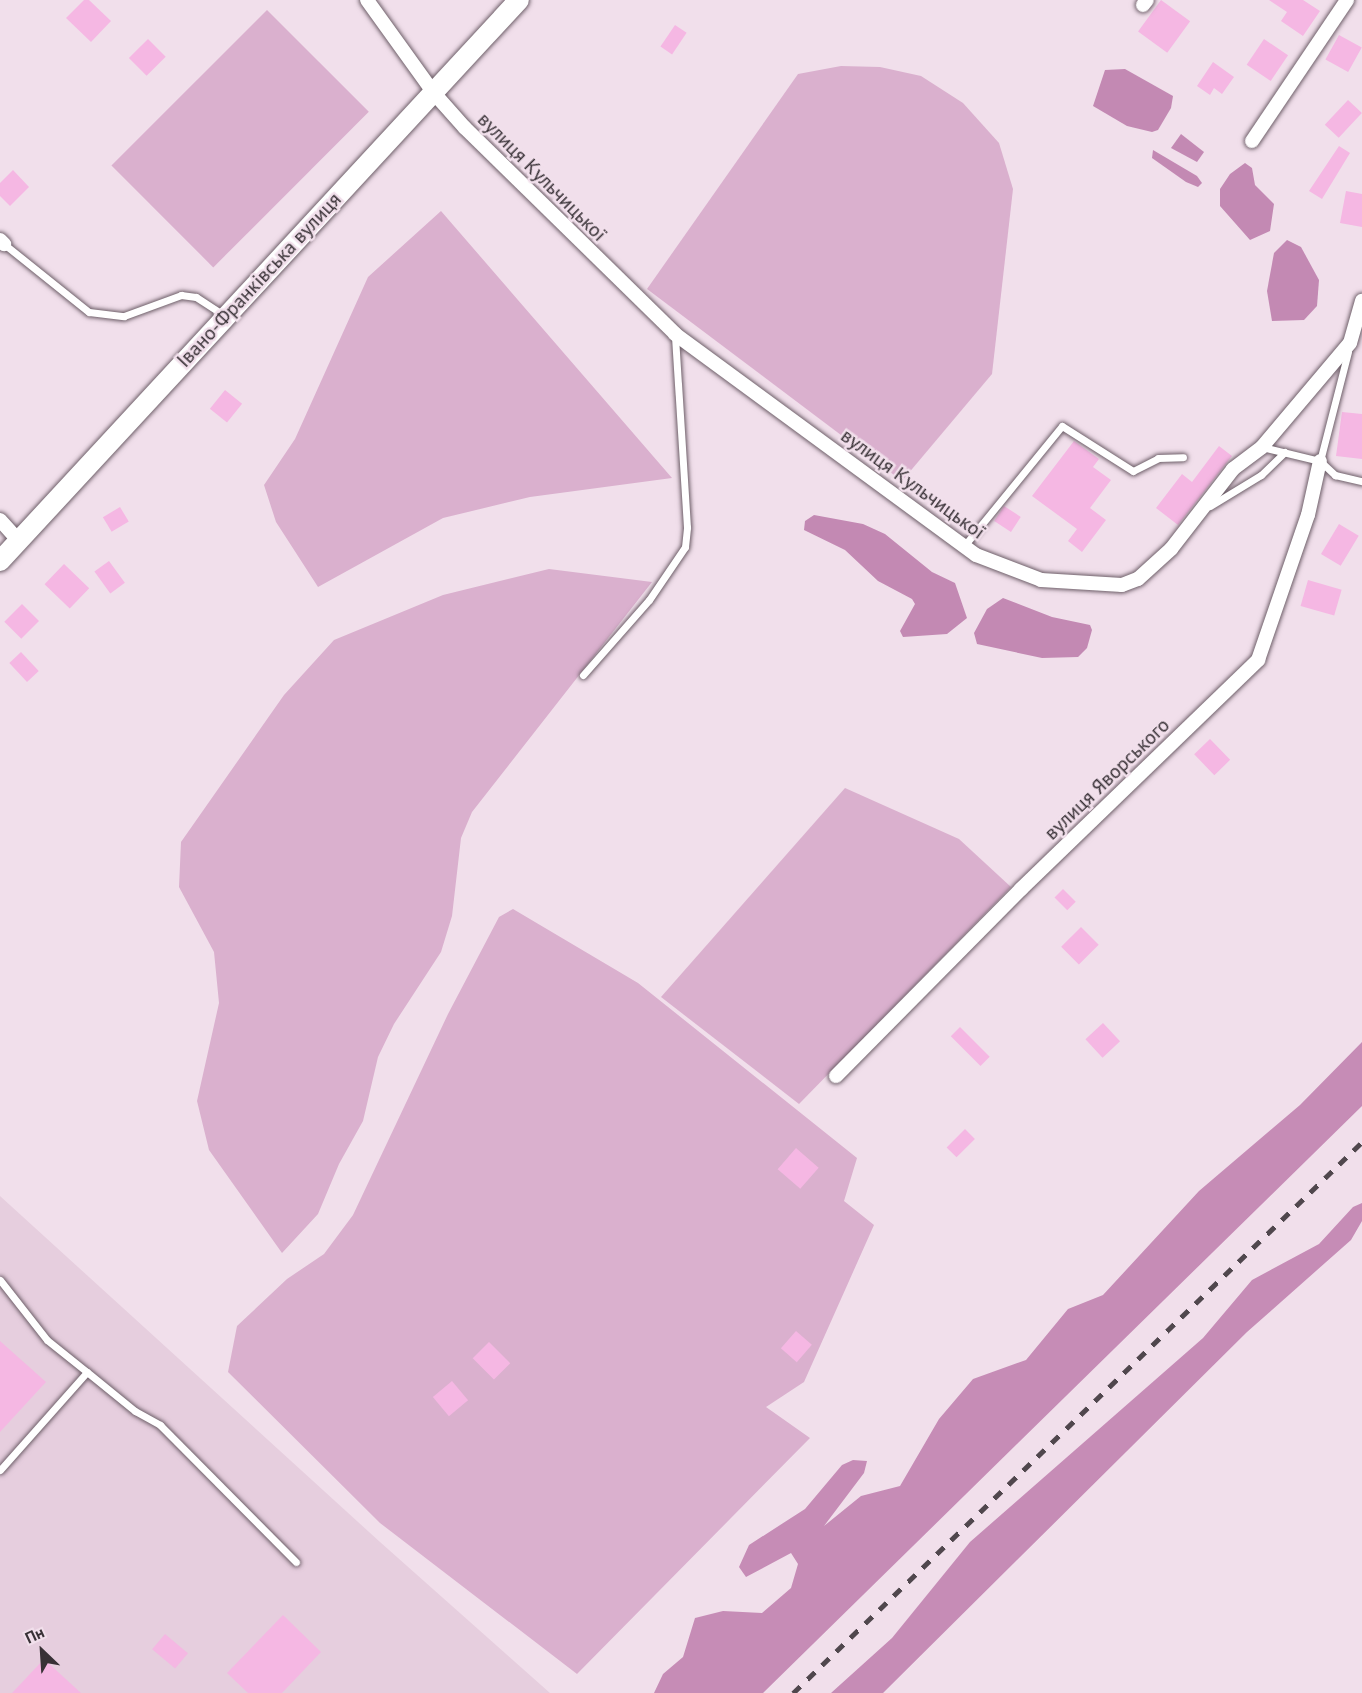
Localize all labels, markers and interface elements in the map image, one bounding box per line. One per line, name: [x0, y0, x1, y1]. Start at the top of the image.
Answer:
street label: вулиця Кульчицької: [473, 108, 611, 246]
street label: Івано-Франківська вулиця: [172, 188, 346, 372]
street label: вулиця Кульчицької: [836, 424, 990, 544]
street label: вулиця Яворського: [1039, 713, 1175, 845]
north arrow: [12, 1621, 72, 1681]
text: Пн: [22, 1622, 47, 1648]

